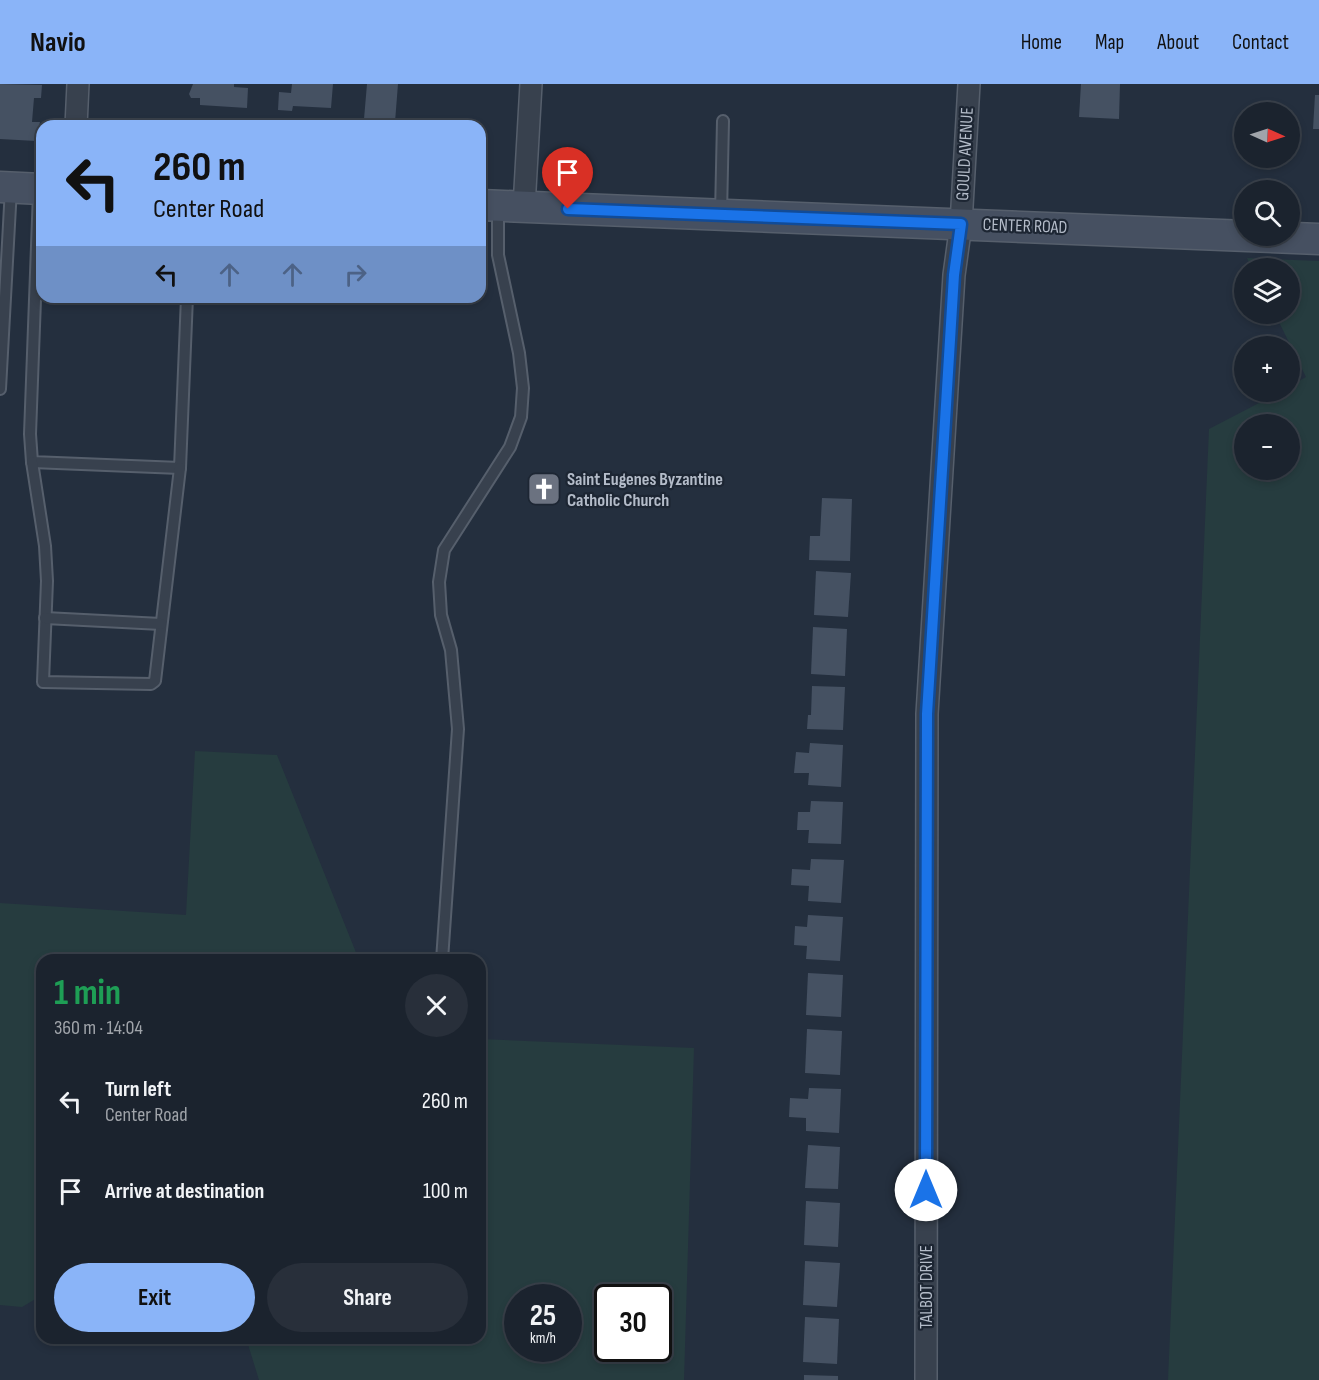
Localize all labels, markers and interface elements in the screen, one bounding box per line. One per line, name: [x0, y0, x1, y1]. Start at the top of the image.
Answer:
text: Navio: [30, 26, 86, 59]
text: Home: [1021, 30, 1062, 55]
text: Map: [1095, 30, 1124, 55]
text: About: [1157, 30, 1199, 55]
text: Contact: [1232, 30, 1289, 55]
north arrow: [1234, 102, 1300, 168]
map controls: [1234, 102, 1300, 480]
street label: GOULD AVENUE: [952, 107, 978, 201]
text: 260 m: [153, 142, 246, 193]
icon: left: [54, 144, 132, 222]
pin: [542, 147, 593, 209]
icon: arrive: [551, 156, 584, 189]
button: search: [1234, 180, 1300, 246]
text: Center Road: [153, 193, 264, 225]
street label: CENTER ROAD: [982, 214, 1068, 238]
icon: left: [150, 258, 183, 291]
icon: ahead: [213, 258, 246, 291]
icon: ahead: [276, 258, 309, 291]
icon: right: [339, 258, 372, 291]
button: layers: [1234, 258, 1300, 324]
button: +: [1234, 336, 1300, 402]
button: −: [1234, 414, 1300, 480]
place label: Saint Eugenes Byzantine Catholic Church: [567, 469, 723, 511]
church icon: Saint Eugenes Byzantine Catholic Church: [526, 471, 562, 507]
text: 1 min: [54, 972, 121, 1015]
button: close: [405, 974, 468, 1037]
text: 360 m · 14:04: [54, 1016, 143, 1040]
text: Turn left: [105, 1076, 171, 1103]
icon: left: [54, 1085, 87, 1118]
text: 260 m: [422, 1088, 468, 1115]
text: Center Road: [105, 1103, 187, 1127]
position arrow: [894, 1158, 958, 1222]
icon: arrive: [54, 1175, 87, 1208]
text: Arrive at destination: [105, 1178, 264, 1205]
text: 100 m: [423, 1178, 468, 1205]
street label: TALBOT DRIVE: [916, 1245, 937, 1329]
button: Exit: [54, 1263, 255, 1332]
button: Share: [267, 1263, 468, 1332]
speed limit sign: 30: [594, 1284, 672, 1362]
text: 25: [530, 1298, 556, 1334]
text: km/h: [530, 1329, 556, 1348]

